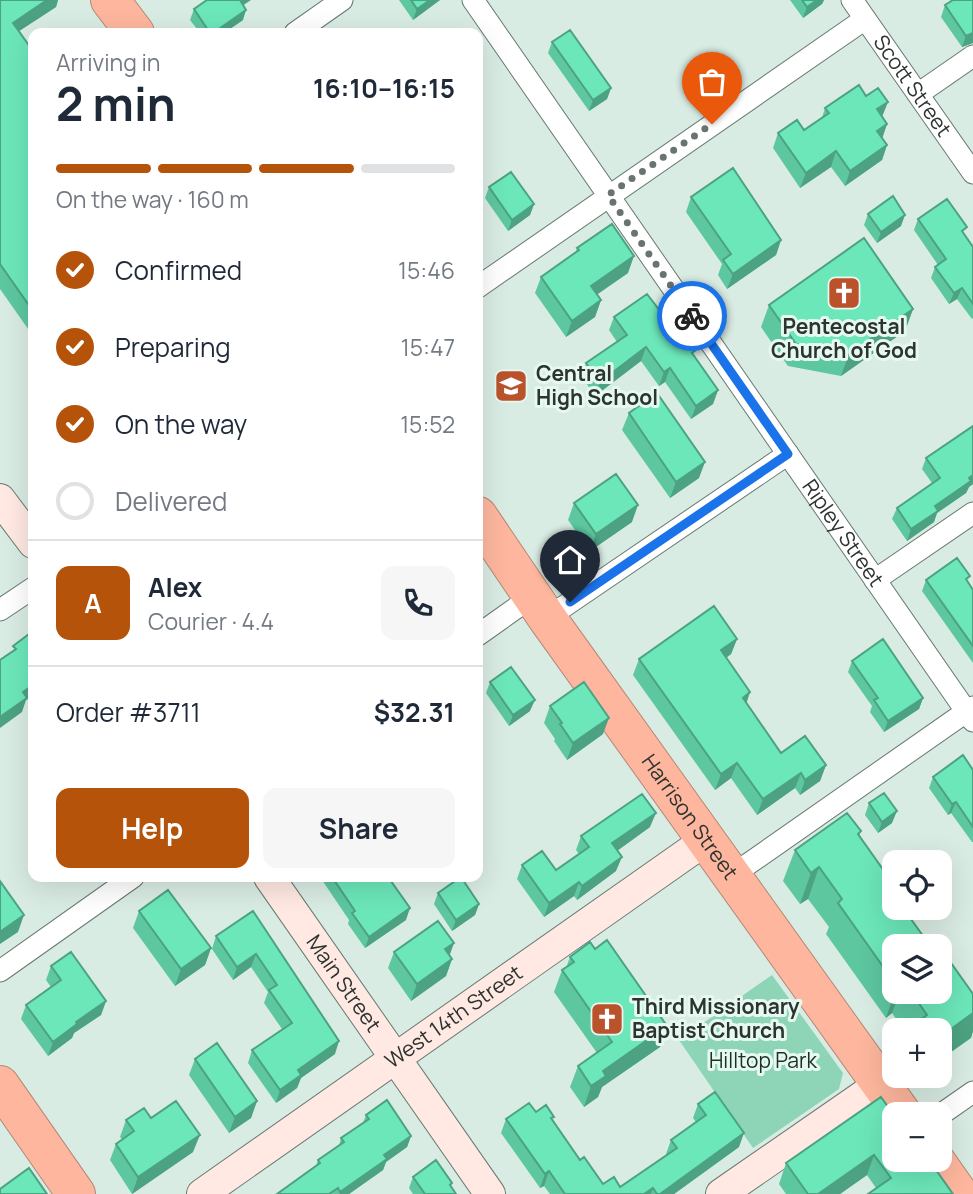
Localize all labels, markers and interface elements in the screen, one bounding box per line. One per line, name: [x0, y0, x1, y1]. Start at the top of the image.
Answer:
street label: Scott Street: [868, 29, 958, 142]
text: Arriving in: [56, 46, 161, 78]
pin: [682, 52, 742, 124]
icon: bag: [693, 63, 731, 101]
text: 16:10–16:15: [313, 70, 455, 106]
text: 2 min: [56, 72, 176, 135]
text: On the way · 160 m: [56, 183, 249, 215]
icon: check: [56, 251, 94, 289]
text: Confirmed: [115, 252, 242, 288]
text: 15:46: [398, 254, 455, 286]
church icon: Pentecostal Church of God: [825, 274, 863, 312]
courier: [657, 281, 727, 351]
icon: bike: [673, 297, 711, 335]
place label: Pentecostal Church of God: [771, 312, 917, 364]
icon: check: [56, 328, 94, 366]
text: Preparing: [115, 329, 231, 365]
text: 15:47: [401, 331, 455, 363]
place label: Central High School: [536, 359, 658, 411]
school or university icon: Central High School: [492, 367, 530, 405]
icon: check: [56, 405, 94, 443]
text: On the way: [115, 406, 247, 442]
text: 15:52: [400, 408, 455, 440]
street label: Ripley Street: [797, 474, 891, 592]
text: Delivered: [115, 483, 227, 519]
pin: [540, 530, 600, 602]
icon: home: [551, 541, 589, 579]
button: phone: [381, 566, 455, 640]
text: Alex: [148, 569, 202, 605]
text: A: [84, 585, 102, 621]
text: Courier · 4.4: [148, 605, 274, 637]
text: Order #3711: [56, 694, 201, 730]
text: $32.31: [374, 694, 455, 730]
street label: Harrison Street: [636, 748, 745, 885]
button: Help: [56, 788, 249, 868]
button: Share: [263, 788, 455, 868]
map controls: [882, 850, 952, 1172]
button: locate: [882, 850, 952, 920]
street label: Main Street: [300, 929, 388, 1037]
button: layers: [882, 934, 952, 1004]
street label: West 14th Street: [379, 958, 528, 1074]
place label: Third Missionary Baptist Church: [632, 992, 800, 1044]
church icon: Third Missionary Baptist Church: [588, 1000, 626, 1038]
button: +: [882, 1018, 952, 1088]
park label: Hilltop Park: [709, 1046, 818, 1074]
button: −: [882, 1102, 952, 1172]

